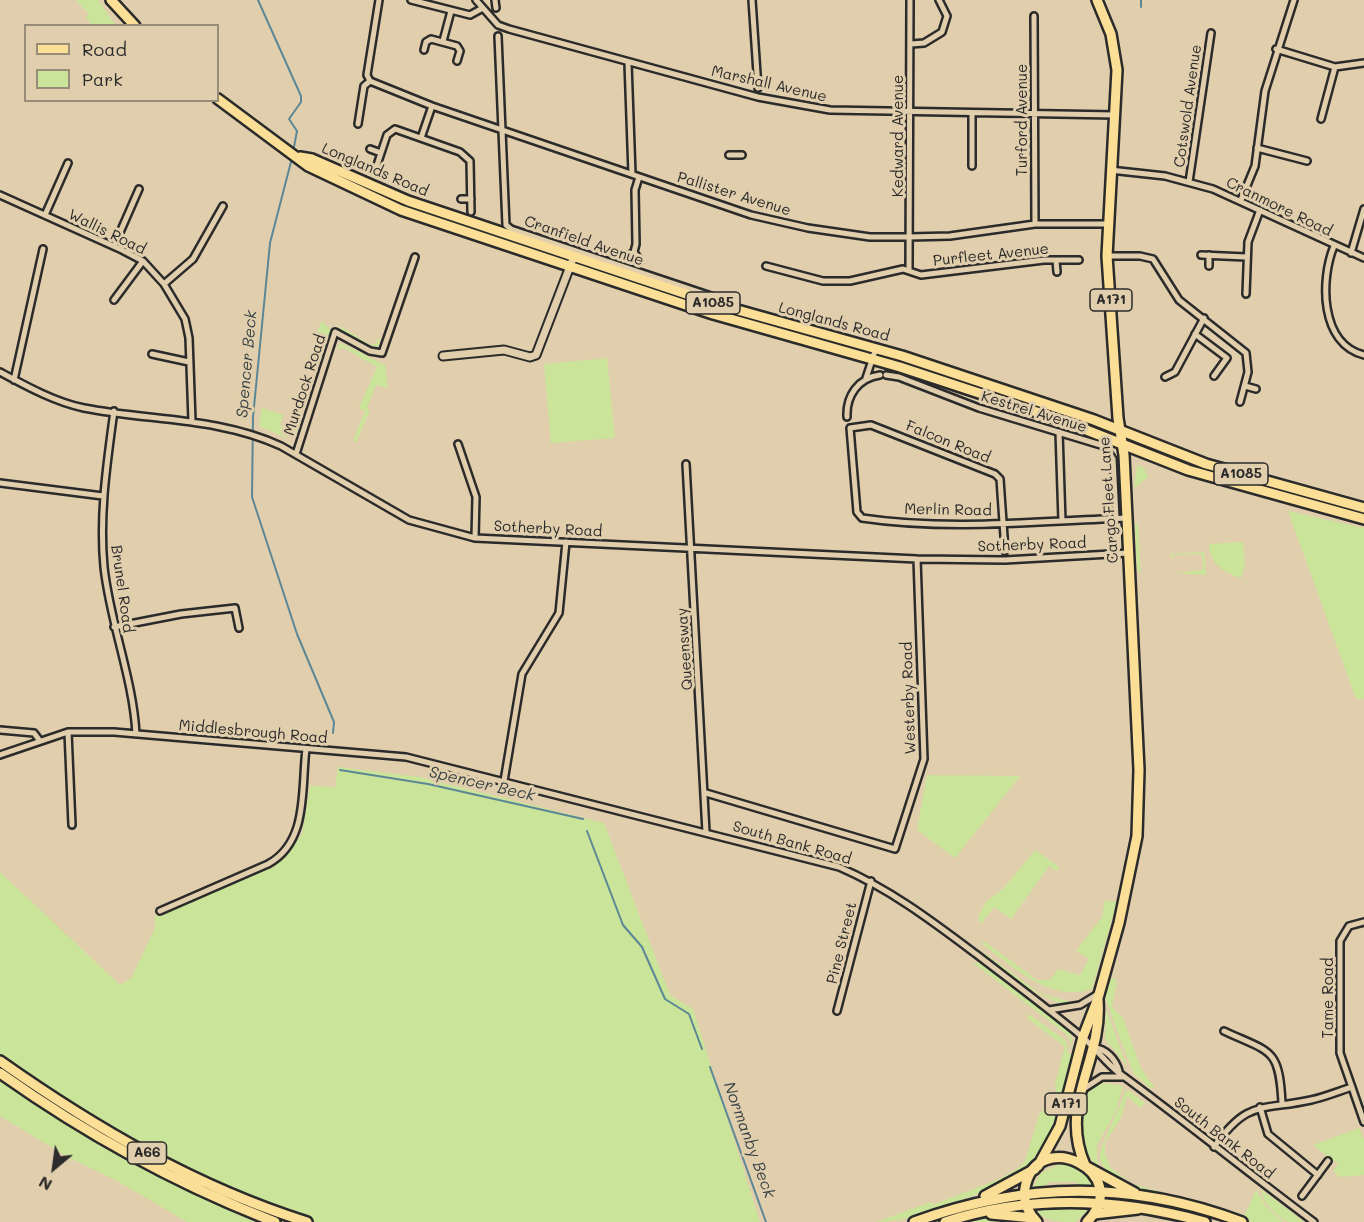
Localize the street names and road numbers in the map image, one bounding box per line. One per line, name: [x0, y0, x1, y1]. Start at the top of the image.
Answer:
street label: Cotswold Avenue: [1170, 43, 1206, 169]
street label: Marshall Avenue: [709, 62, 829, 106]
street label: Turford Avenue: [1013, 64, 1031, 176]
street label: Kedward Avenue: [889, 75, 907, 197]
street label: Longlands Road: [319, 139, 431, 201]
street label: Pallister Avenue: [675, 168, 793, 220]
street label: Cranmore Road: [1223, 174, 1335, 240]
street label: Wallis Road: [65, 205, 149, 259]
street label: Cranfield Avenue: [522, 212, 646, 270]
street label: Purfleet Avenue: [932, 240, 1050, 270]
road number: A171: [1090, 289, 1132, 311]
road number: A1085: [686, 292, 740, 314]
street label: Longlands Road: [777, 299, 891, 345]
street label: Murdock Road: [280, 332, 330, 438]
street label: Kestrel Avenue: [979, 387, 1089, 437]
street label: Falcon Road: [903, 417, 993, 467]
street label: Cargo Fleet Lane: [1096, 436, 1122, 564]
road number: A1085: [1214, 463, 1268, 485]
street label: Merlin Road: [904, 500, 992, 520]
street label: Sotherby Road: [493, 517, 603, 541]
street label: Sotherby Road: [977, 534, 1087, 556]
street label: Brunel Road: [107, 544, 137, 634]
street label: Queensway: [673, 607, 697, 691]
street label: Westerby Road: [898, 641, 920, 755]
street label: Middlesbrough Road: [178, 717, 328, 747]
street label: South Bank Road: [731, 817, 853, 869]
street label: Pine Street: [823, 900, 861, 986]
street label: Tame Road: [1319, 957, 1337, 1039]
road number: A171: [1045, 1093, 1087, 1115]
street label: South Bank Road: [1170, 1093, 1278, 1183]
road number: A66: [128, 1142, 166, 1164]

